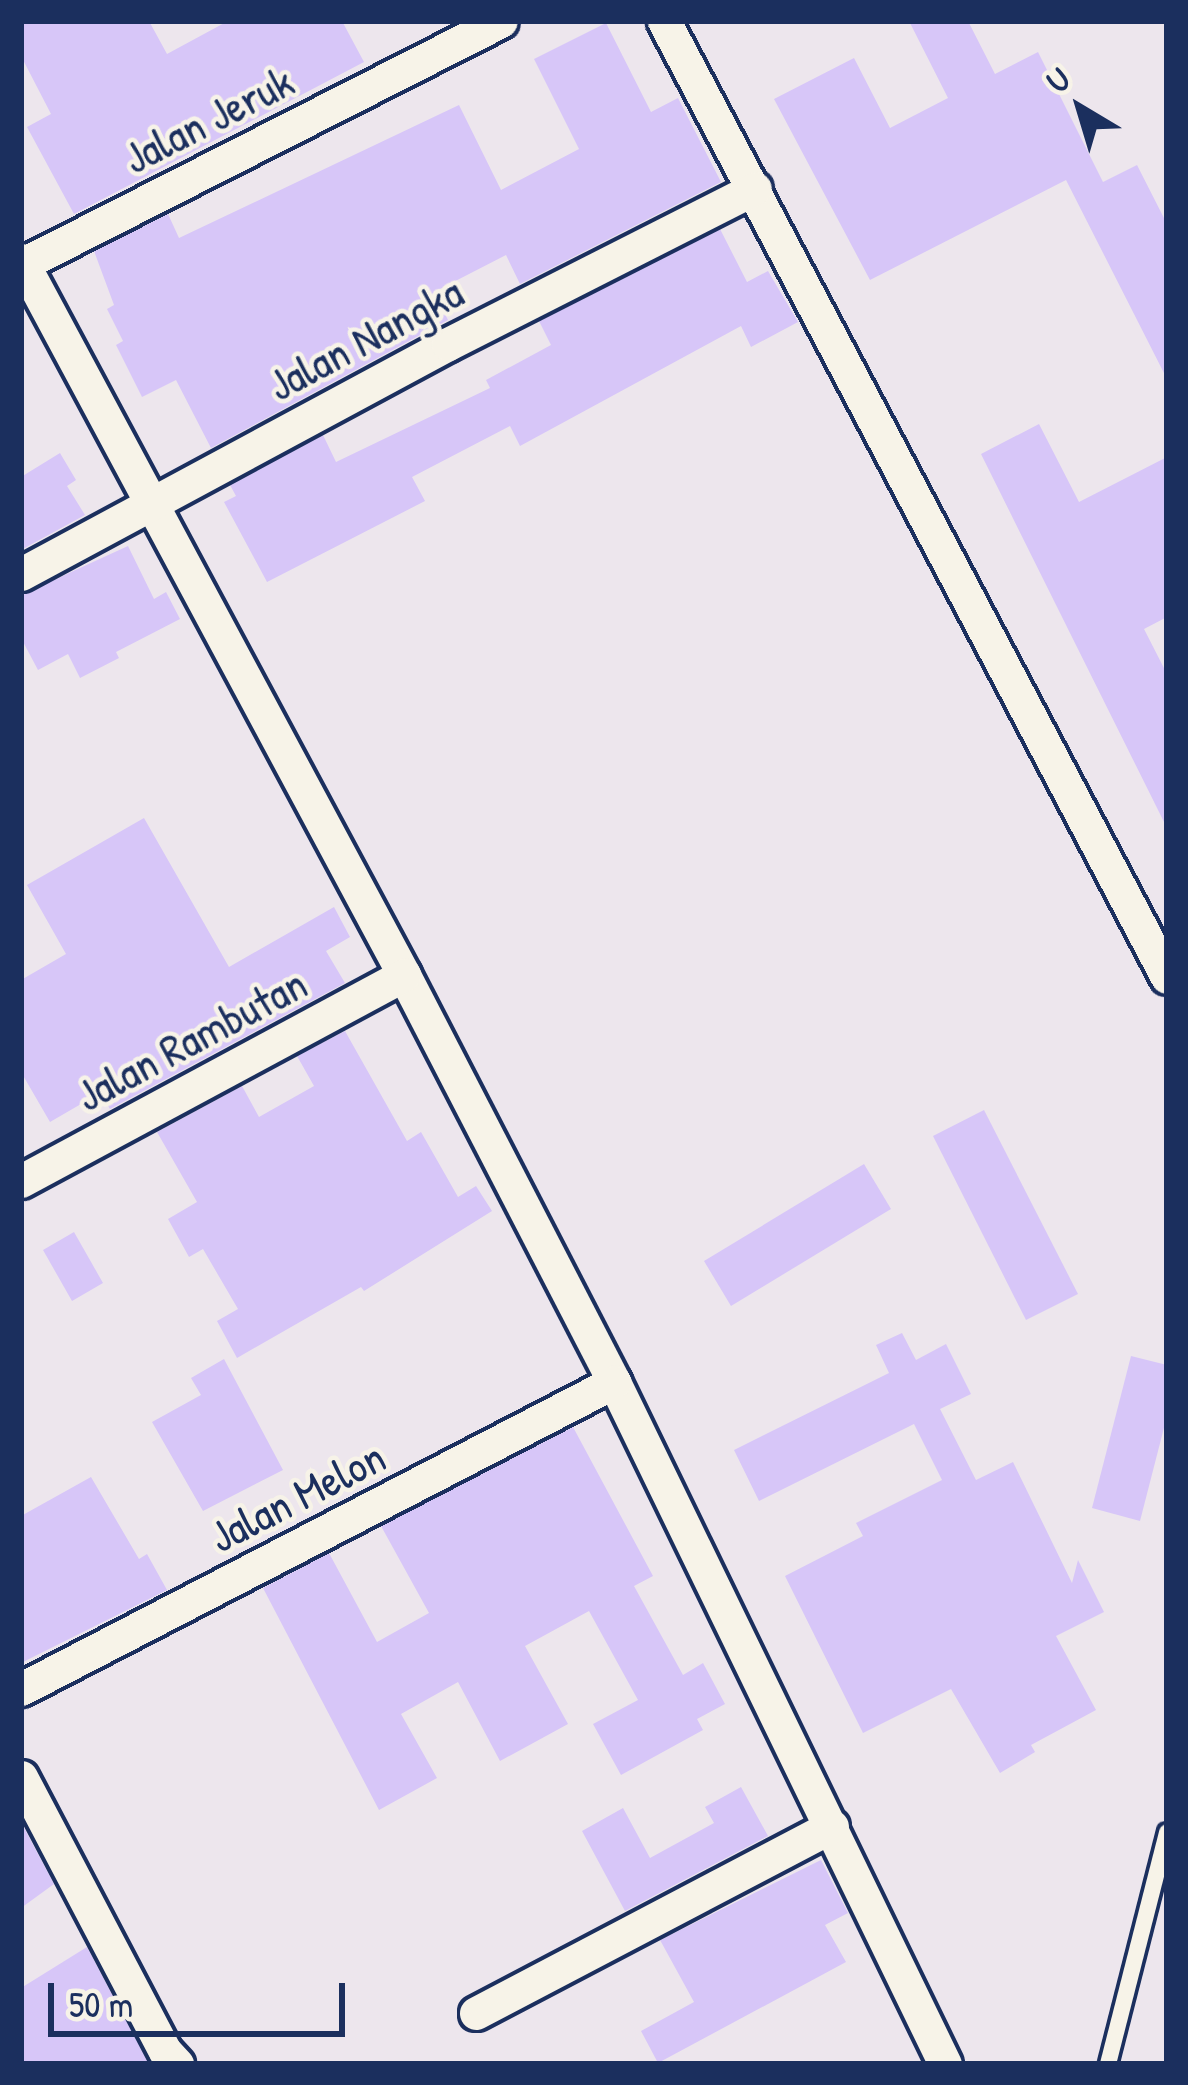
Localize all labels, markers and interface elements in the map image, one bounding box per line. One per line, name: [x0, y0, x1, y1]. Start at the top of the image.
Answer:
north arrow: [1020, 48, 1140, 168]
street label: Jalan Jeruk: [114, 53, 302, 185]
text: U: [1037, 57, 1079, 103]
street label: Jalan Nangka: [258, 264, 472, 412]
street label: Jalan Rambutan: [67, 956, 315, 1122]
street label: Jalan Melon: [200, 1429, 394, 1563]
scale bar: [54, 1959, 351, 2033]
text: 50 m: [69, 1979, 133, 2028]

